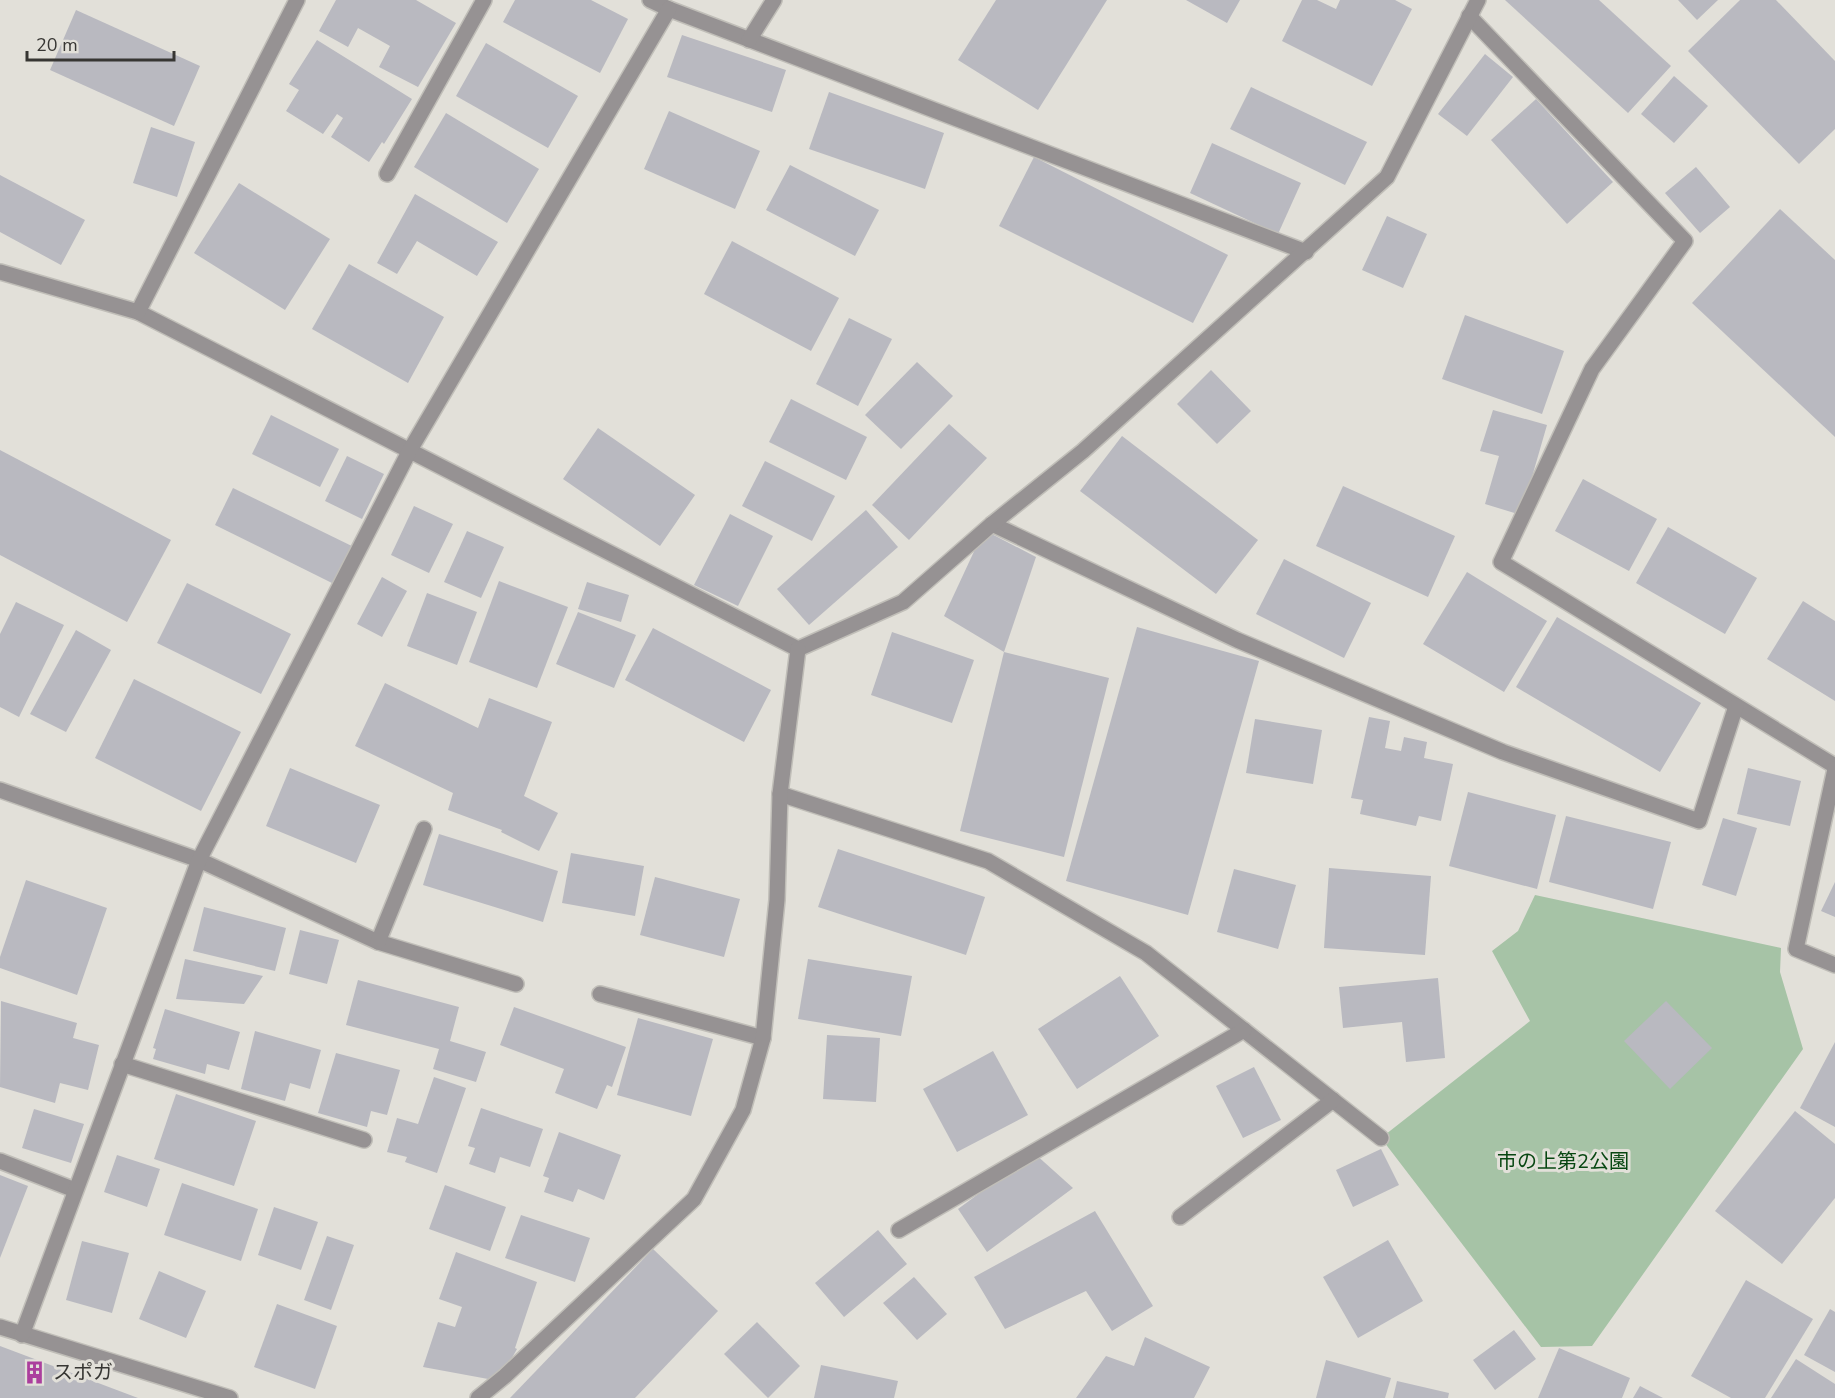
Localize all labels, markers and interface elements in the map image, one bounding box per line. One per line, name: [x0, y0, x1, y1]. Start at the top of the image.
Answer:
scale bar: [27, 24, 174, 62]
text: 20 m: [36, 33, 78, 57]
park label: 市の上第2公園: [1497, 1148, 1629, 1175]
building icon: スポガ: [22, 1359, 48, 1385]
place label: スポガ: [53, 1359, 113, 1386]

